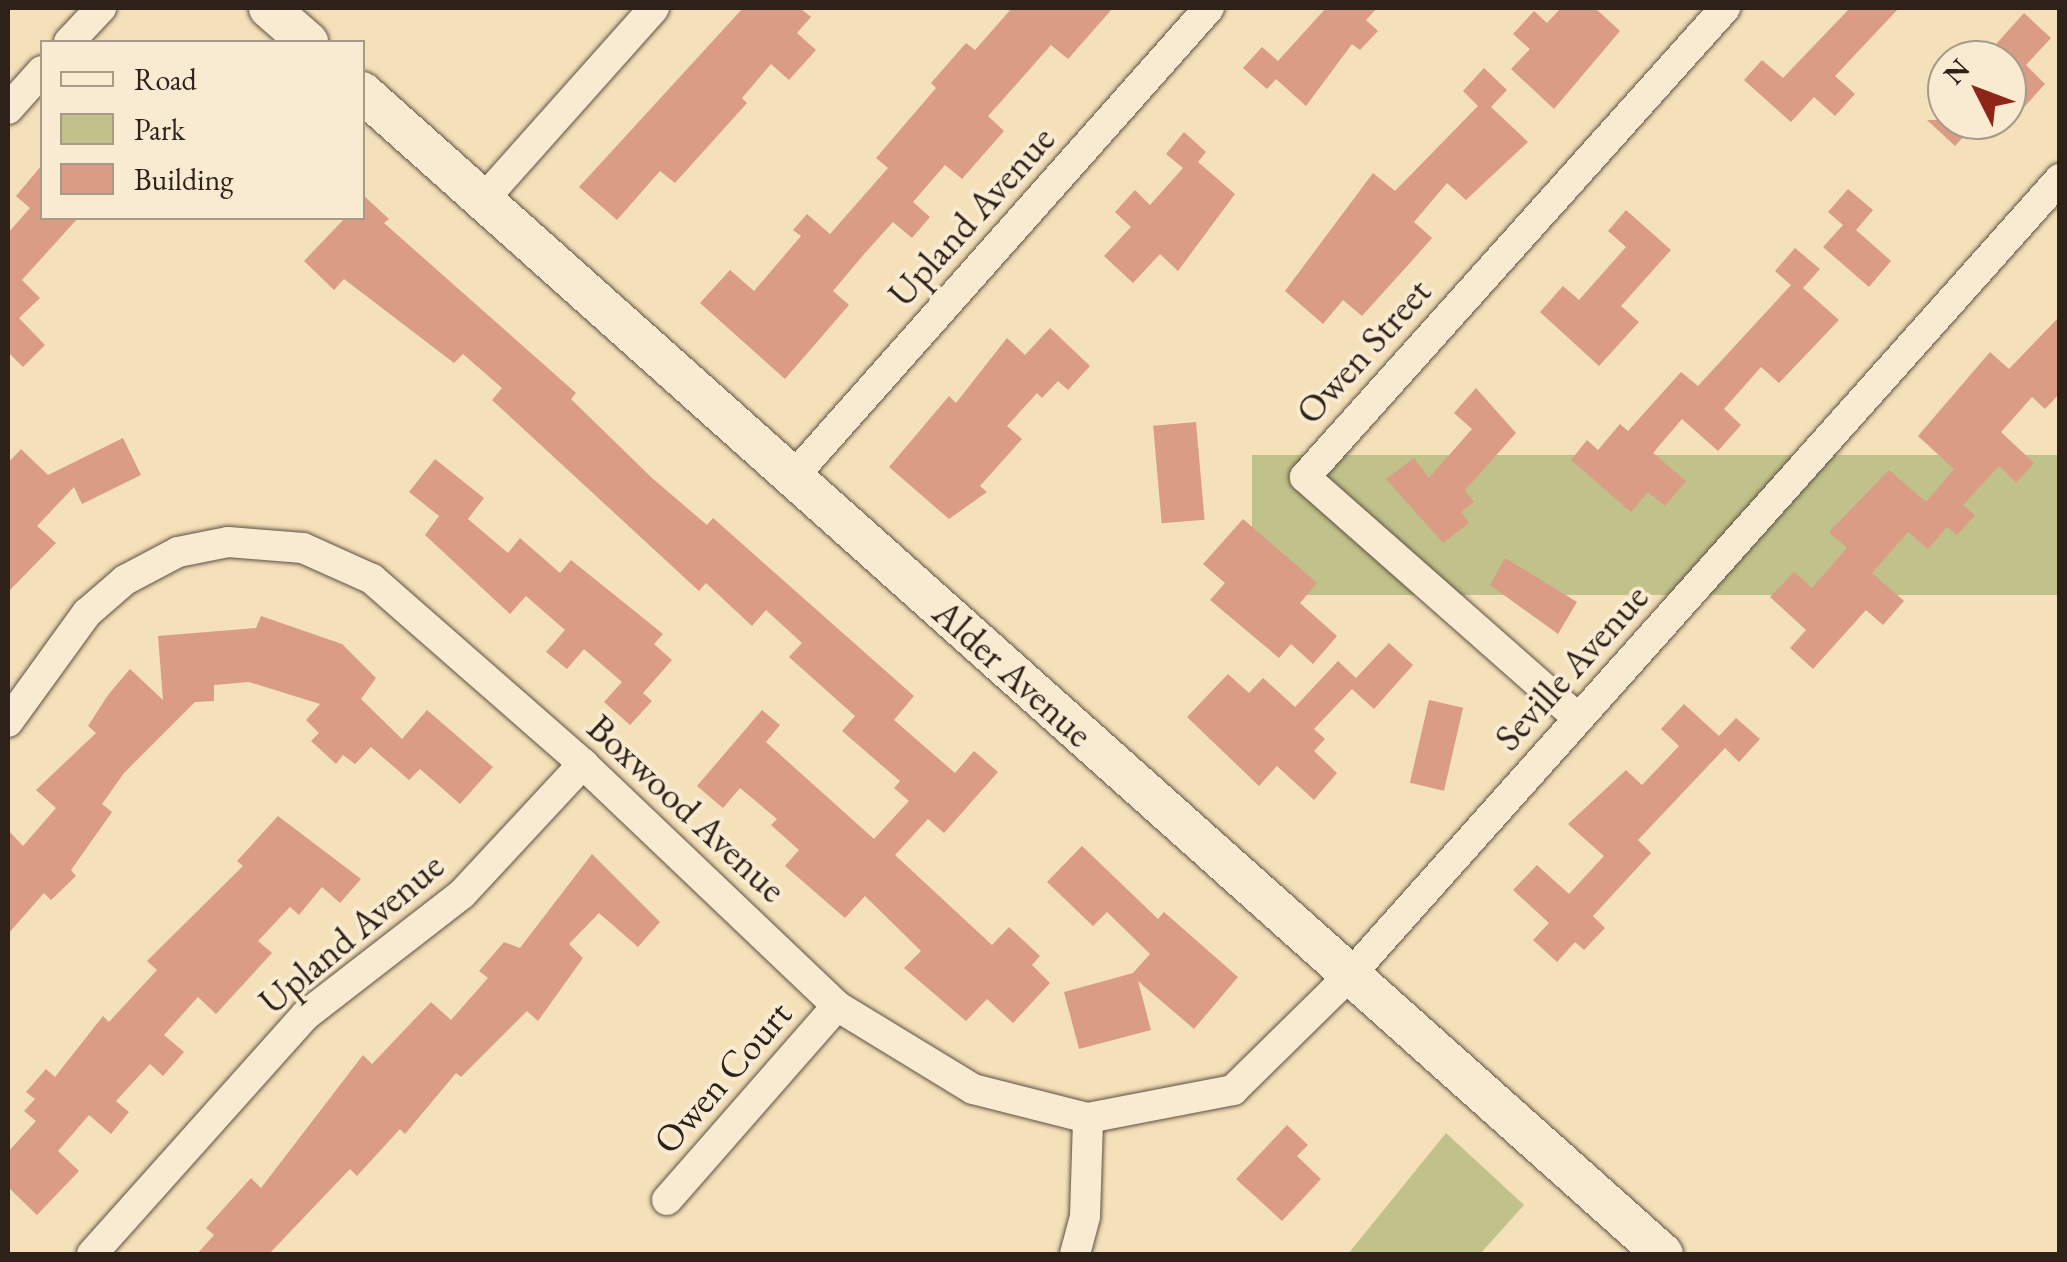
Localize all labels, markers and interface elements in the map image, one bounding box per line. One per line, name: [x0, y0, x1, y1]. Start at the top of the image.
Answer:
legend: [40, 40, 365, 220]
north arrow: [1927, 40, 2027, 140]
text: N: [1935, 51, 1977, 92]
text: Road: [134, 60, 197, 99]
text: Park: [134, 110, 185, 149]
street label: Upland Avenue: [878, 116, 1064, 316]
text: Building: [134, 160, 233, 199]
street label: Owen Street: [1286, 269, 1440, 433]
street label: Seville Avenue: [1484, 574, 1658, 760]
street label: Alder Avenue: [924, 590, 1102, 756]
street label: Boxwood Avenue: [578, 704, 796, 912]
street label: Upland Avenue: [249, 842, 453, 1024]
street label: Owen Court: [643, 991, 801, 1163]

